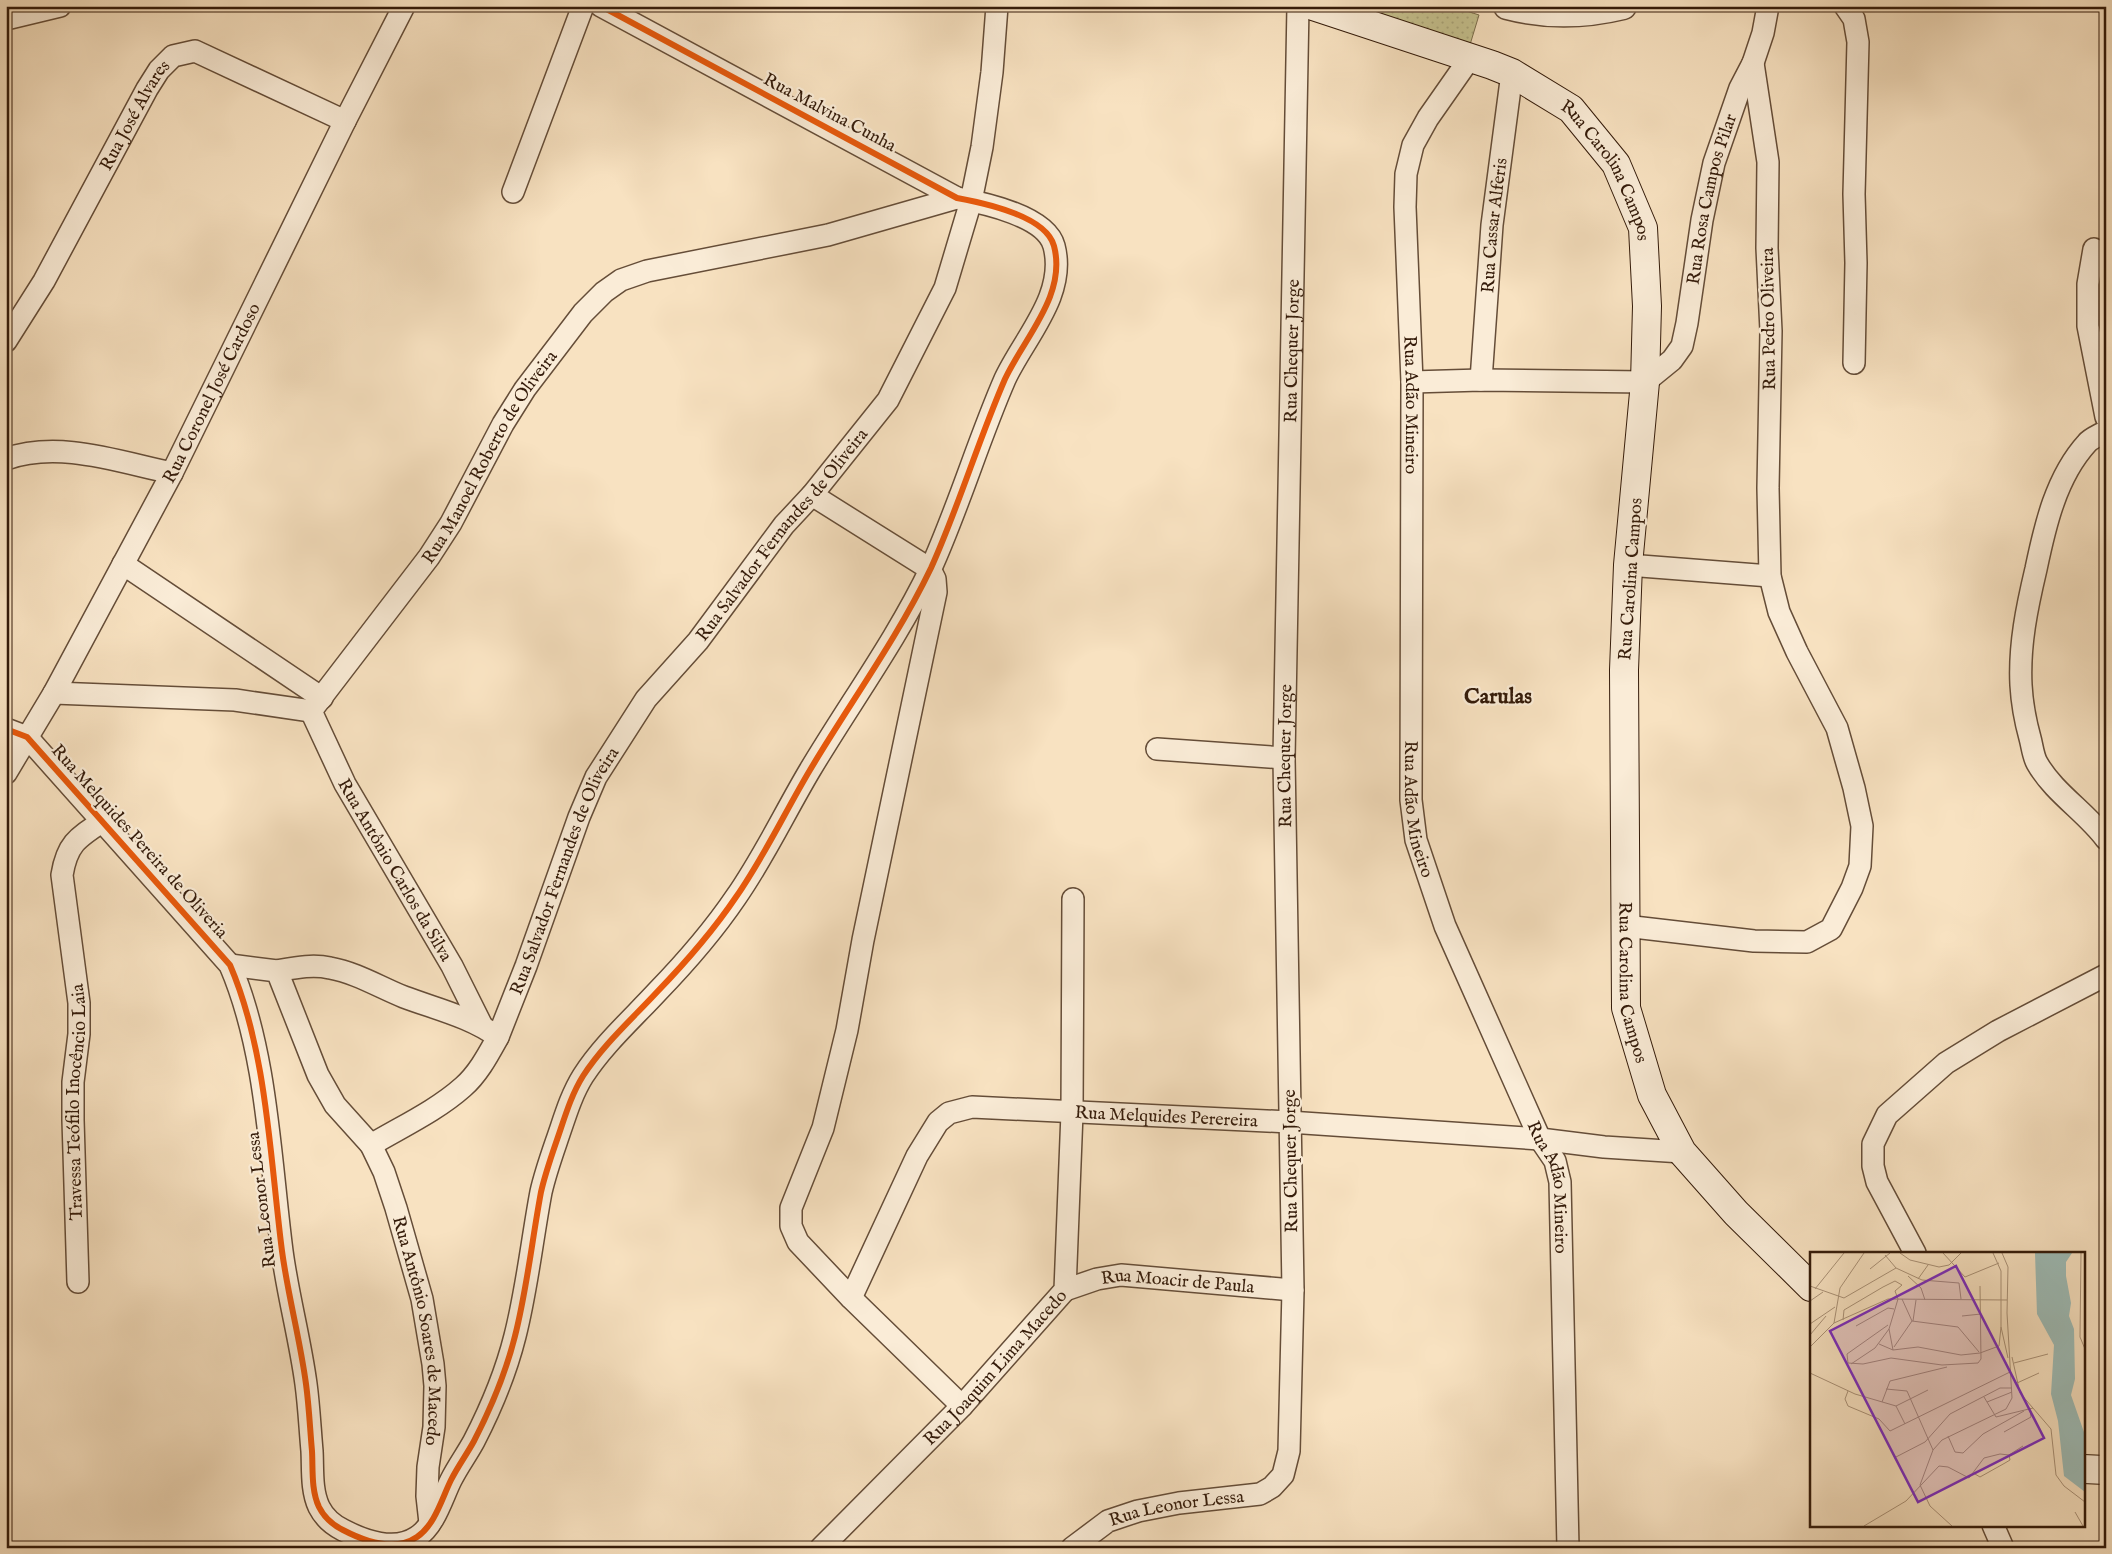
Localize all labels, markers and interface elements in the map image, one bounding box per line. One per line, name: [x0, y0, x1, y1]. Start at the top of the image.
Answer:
street label: Rua José Alvares: [95, 56, 176, 175]
street label: Rua Malvina Cunha: [759, 69, 900, 158]
street label: Rua Carolina Campos: [1556, 95, 1654, 242]
street label: Rua Rosa Campos Pilar: [1683, 111, 1743, 286]
street label: Rua Cassar Alferis: [1477, 157, 1514, 294]
street label: Rua Pedro Oliveira: [1757, 247, 1782, 391]
street label: Rua Chequer Jorge: [1280, 279, 1306, 423]
street label: Rua Coronel José Cardoso: [158, 300, 267, 488]
street label: Rua Adão Mineiro: [1397, 335, 1422, 475]
street label: Rua Manoel Roberto de Oliveira: [418, 346, 563, 569]
street label: Rua Salvador Fernandes de Oliveira: [692, 424, 874, 646]
street label: Rua Carolina Campos: [1614, 497, 1649, 661]
district label: Carulas: [1464, 683, 1532, 711]
street label: Rua Chequer Jorge: [1274, 684, 1298, 828]
street label: Rua Melquides Pereira de Oliveria: [45, 740, 232, 944]
street label: Rua Adão Mineiro: [1398, 741, 1438, 881]
street label: Rua Salvador Fernandes de Oliveira: [506, 743, 625, 999]
street label: Rua Antônio Carlos da Silva: [331, 775, 457, 966]
street label: Rua Carolina Campos: [1612, 902, 1652, 1066]
street label: Travessa Teófilo Inocêncio Laia: [63, 982, 92, 1221]
street label: Rua Chequer Jorge: [1279, 1089, 1304, 1233]
street label: Rua Melquides Perereira: [1074, 1102, 1258, 1134]
street label: Rua Adão Mineiro: [1520, 1118, 1572, 1254]
street label: Rua Leonor Lessa: [243, 1130, 282, 1269]
street label: Rua Antônio Soares de Macedo: [386, 1214, 445, 1447]
inset map: [1810, 1252, 2084, 1526]
street label: Rua Moacir de Paula: [1099, 1265, 1255, 1300]
street label: Rua Joaquim Lima Macedo: [919, 1285, 1073, 1451]
street label: Rua Leonor Lessa: [1106, 1486, 1245, 1533]

